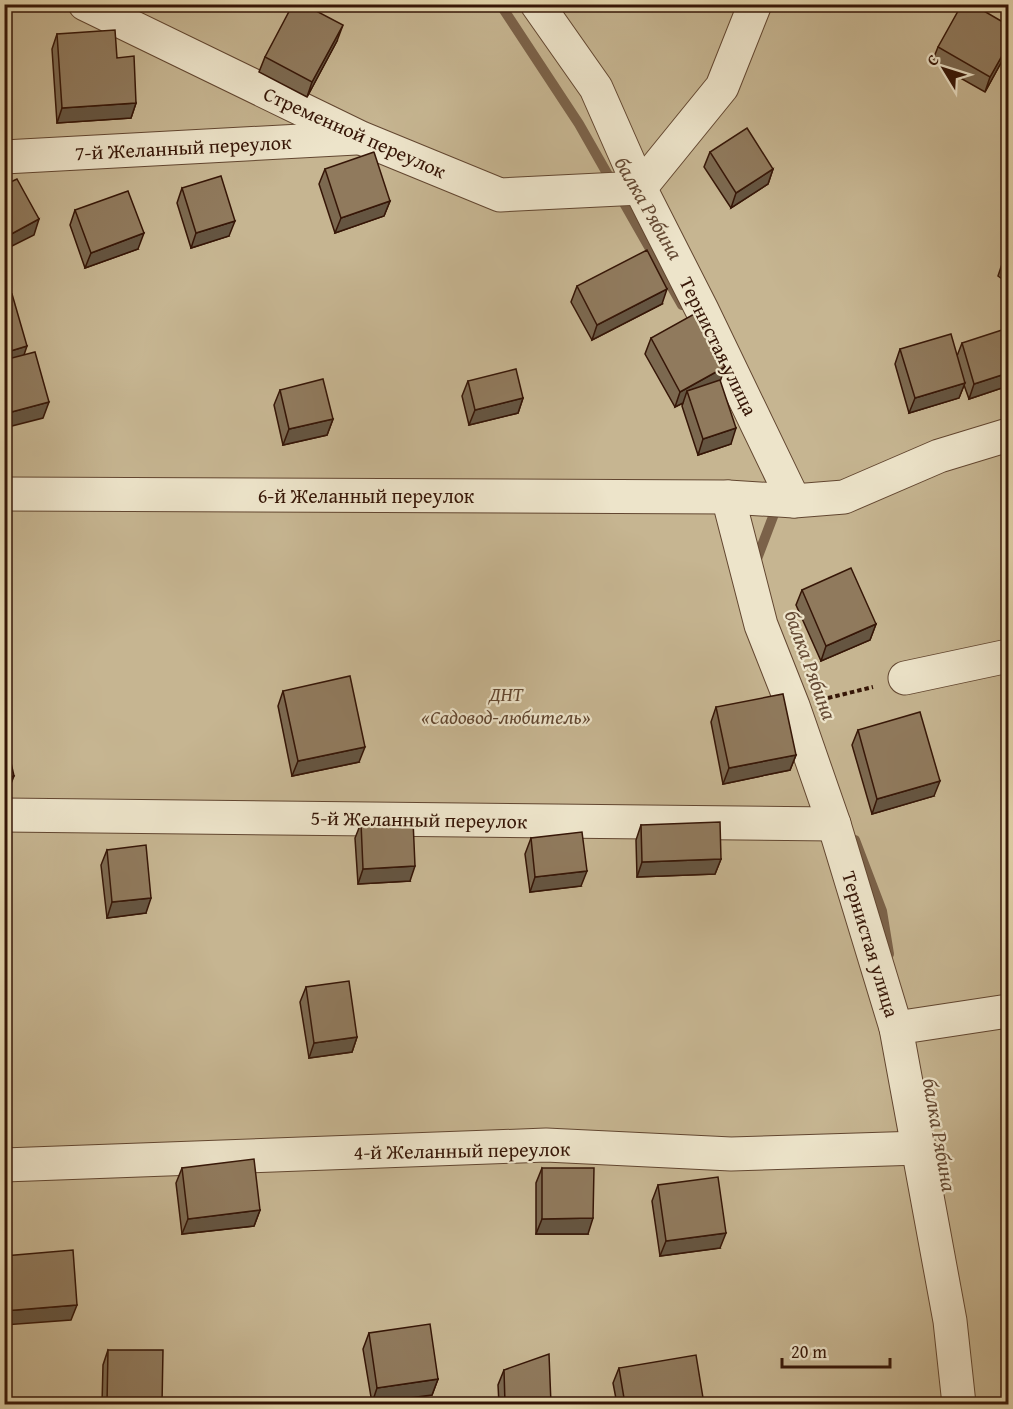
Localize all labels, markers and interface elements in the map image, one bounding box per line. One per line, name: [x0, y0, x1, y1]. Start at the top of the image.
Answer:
north arrow: [914, 39, 974, 99]
text: С: [920, 49, 944, 71]
street label: Стременной переулок: [259, 79, 451, 185]
street label: 7-й Желанный переулок: [74, 127, 292, 167]
water label: балка Рябина: [607, 151, 691, 266]
street label: Тернистая улица: [673, 272, 765, 421]
street label: 6-й Желанный переулок: [258, 481, 475, 510]
water label: балка Рябина: [777, 606, 845, 724]
park label: ДНТ «Садовод-любитель»: [421, 679, 591, 731]
street label: 5-й Желанный переулок: [310, 803, 528, 835]
street label: Тернистая улица: [835, 867, 907, 1021]
water label: балка Рябина: [915, 1076, 965, 1194]
street label: 4-й Желанный переулок: [353, 1134, 571, 1166]
scale bar: [782, 1331, 890, 1369]
text: 20 m: [791, 1338, 827, 1365]

